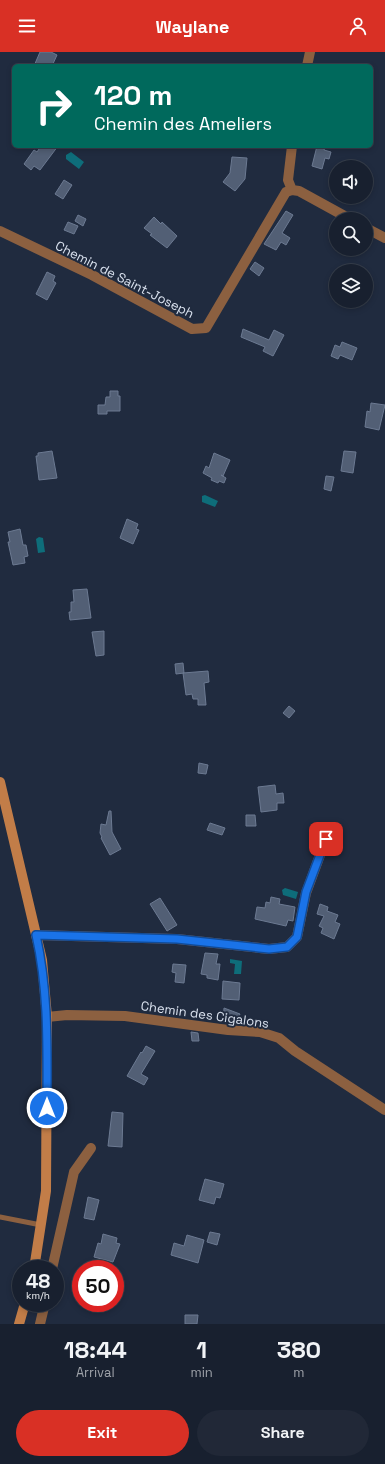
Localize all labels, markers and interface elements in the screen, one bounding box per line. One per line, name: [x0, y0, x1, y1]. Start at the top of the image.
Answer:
icon: menu: [16, 15, 38, 37]
text: Waylane: [156, 15, 229, 38]
icon: person: [347, 15, 369, 37]
text: 120 m: [94, 77, 172, 113]
icon: right: [28, 80, 80, 132]
text: Chemin des Ameliers: [94, 112, 272, 135]
map controls: [329, 160, 373, 308]
button: sound: [329, 160, 373, 204]
button: search: [329, 212, 373, 256]
street label: Chemin de Saint-Joseph: [53, 237, 197, 322]
button: layers: [329, 264, 373, 308]
pin: [309, 822, 343, 856]
icon: arrive: [315, 828, 337, 850]
street label: Chemin des Cigalons: [140, 997, 270, 1032]
position arrow: [26, 1087, 68, 1129]
speed limit sign: 50: [72, 1260, 124, 1312]
text: 48: [26, 1268, 50, 1294]
text: km/h: [26, 1289, 50, 1302]
text: 18:44: [64, 1334, 127, 1365]
text: 1: [196, 1334, 207, 1365]
text: 380: [277, 1334, 321, 1365]
text: Arrival: [76, 1364, 115, 1381]
text: min: [191, 1364, 213, 1381]
text: m: [293, 1364, 304, 1381]
button: Exit: [16, 1410, 189, 1456]
button: Share: [197, 1410, 369, 1456]

